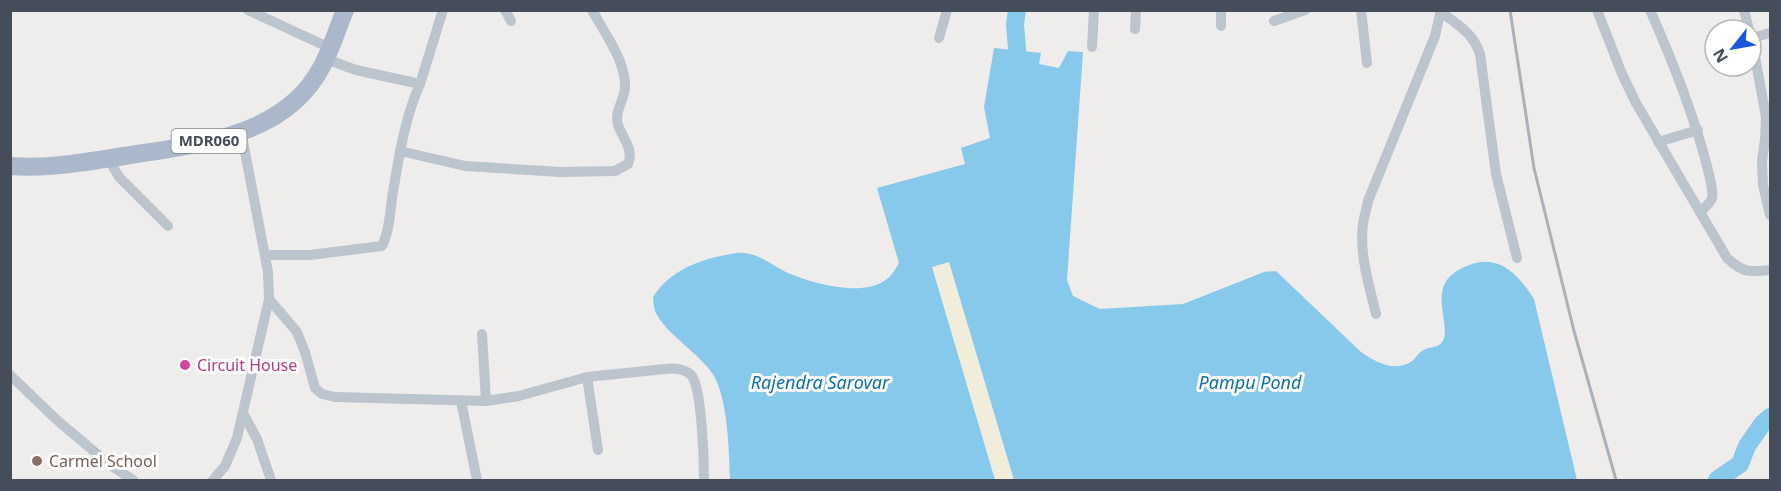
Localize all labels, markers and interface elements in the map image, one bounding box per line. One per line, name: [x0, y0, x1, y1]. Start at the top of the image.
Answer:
north arrow: [1703, 18, 1763, 78]
text: N: [1707, 44, 1733, 67]
road number: MDR060: [172, 129, 246, 153]
place label: Circuit House: [197, 354, 297, 376]
marker: Circuit House: [178, 358, 192, 372]
water label: Rajendra Sarovar: [751, 370, 890, 394]
water label: Pampu Pond: [1199, 370, 1302, 394]
place label: Carmel School: [49, 450, 157, 472]
marker: Carmel School: [30, 454, 44, 468]

